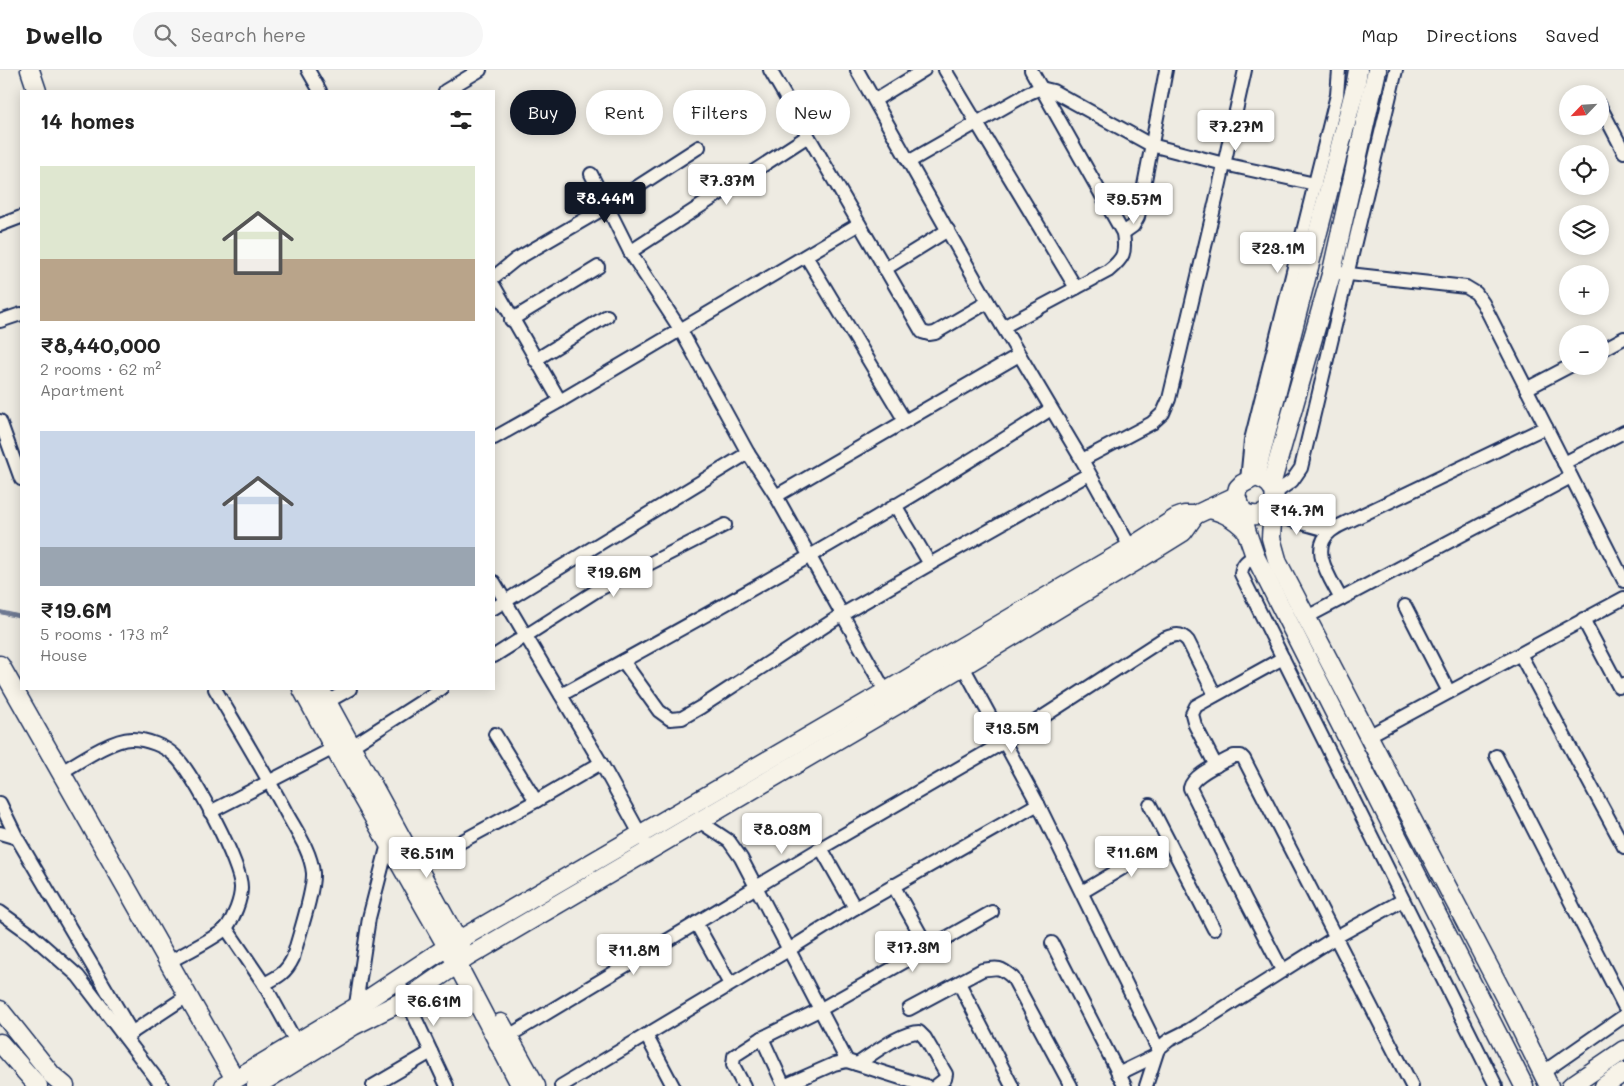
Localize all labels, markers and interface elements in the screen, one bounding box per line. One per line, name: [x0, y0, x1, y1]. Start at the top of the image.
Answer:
search box: [133, 12, 483, 57]
text: Dwello: [25, 19, 103, 50]
icon: search: [151, 21, 179, 49]
text: Search here: [191, 22, 306, 47]
text: Map: [1361, 23, 1398, 47]
text: Directions: [1426, 23, 1518, 47]
text: Saved: [1546, 23, 1599, 47]
north arrow: [1559, 85, 1609, 135]
map controls: [1559, 85, 1609, 375]
chip: Buy: [510, 90, 576, 135]
chip: Rent: [586, 90, 663, 135]
chip: Filters: [673, 90, 766, 135]
chip: New: [776, 90, 850, 135]
icon: filters: [447, 106, 475, 134]
text: 14 homes: [40, 107, 135, 134]
pin: ₹7.27M: [1195, 109, 1277, 152]
text: ₹7.27M: [1208, 115, 1264, 136]
button: locate: [1559, 145, 1609, 195]
pin: ₹7.37M: [686, 164, 768, 206]
text: ₹7.37M: [699, 169, 755, 190]
pin: ₹8.44M: [564, 182, 646, 224]
pin: ₹9.57M: [1093, 182, 1175, 225]
text: ₹8.44M: [576, 187, 634, 208]
text: ₹9.57M: [1106, 188, 1162, 209]
icon: home: [213, 198, 303, 288]
button: layers: [1559, 205, 1609, 255]
pin: ₹23.1M: [1237, 232, 1319, 274]
text: ₹23.1M: [1251, 237, 1305, 258]
button: +: [1559, 265, 1609, 315]
button: −: [1559, 325, 1609, 375]
text: ₹8,440,000: [40, 331, 160, 358]
text: 2 rooms · 62 m²: [40, 358, 161, 379]
text: Apartment: [40, 379, 125, 400]
icon: home: [213, 463, 303, 553]
pin: ₹14.7M: [1256, 494, 1338, 536]
text: ₹14.7M: [1270, 499, 1324, 520]
pin: ₹19.6M: [573, 556, 655, 598]
text: ₹19.6M: [587, 561, 641, 582]
text: ₹19.6M: [40, 596, 112, 623]
text: 5 rooms · 173 m²: [40, 623, 169, 644]
text: House: [40, 644, 87, 665]
pin: ₹13.5M: [971, 712, 1053, 754]
text: ₹13.5M: [985, 717, 1039, 738]
pin: ₹8.03M: [741, 812, 823, 855]
text: ₹8.03M: [753, 818, 811, 839]
pin: ₹6.51M: [386, 836, 468, 879]
pin: ₹11.6M: [1091, 836, 1173, 878]
text: ₹11.6M: [1106, 841, 1158, 862]
text: ₹6.51M: [400, 842, 454, 863]
pin: ₹17.3M: [872, 930, 954, 973]
pin: ₹11.8M: [593, 934, 675, 976]
text: ₹17.3M: [886, 936, 940, 957]
text: ₹11.8M: [608, 939, 660, 960]
pin: ₹6.61M: [393, 984, 475, 1027]
text: ₹6.61M: [407, 990, 461, 1011]

